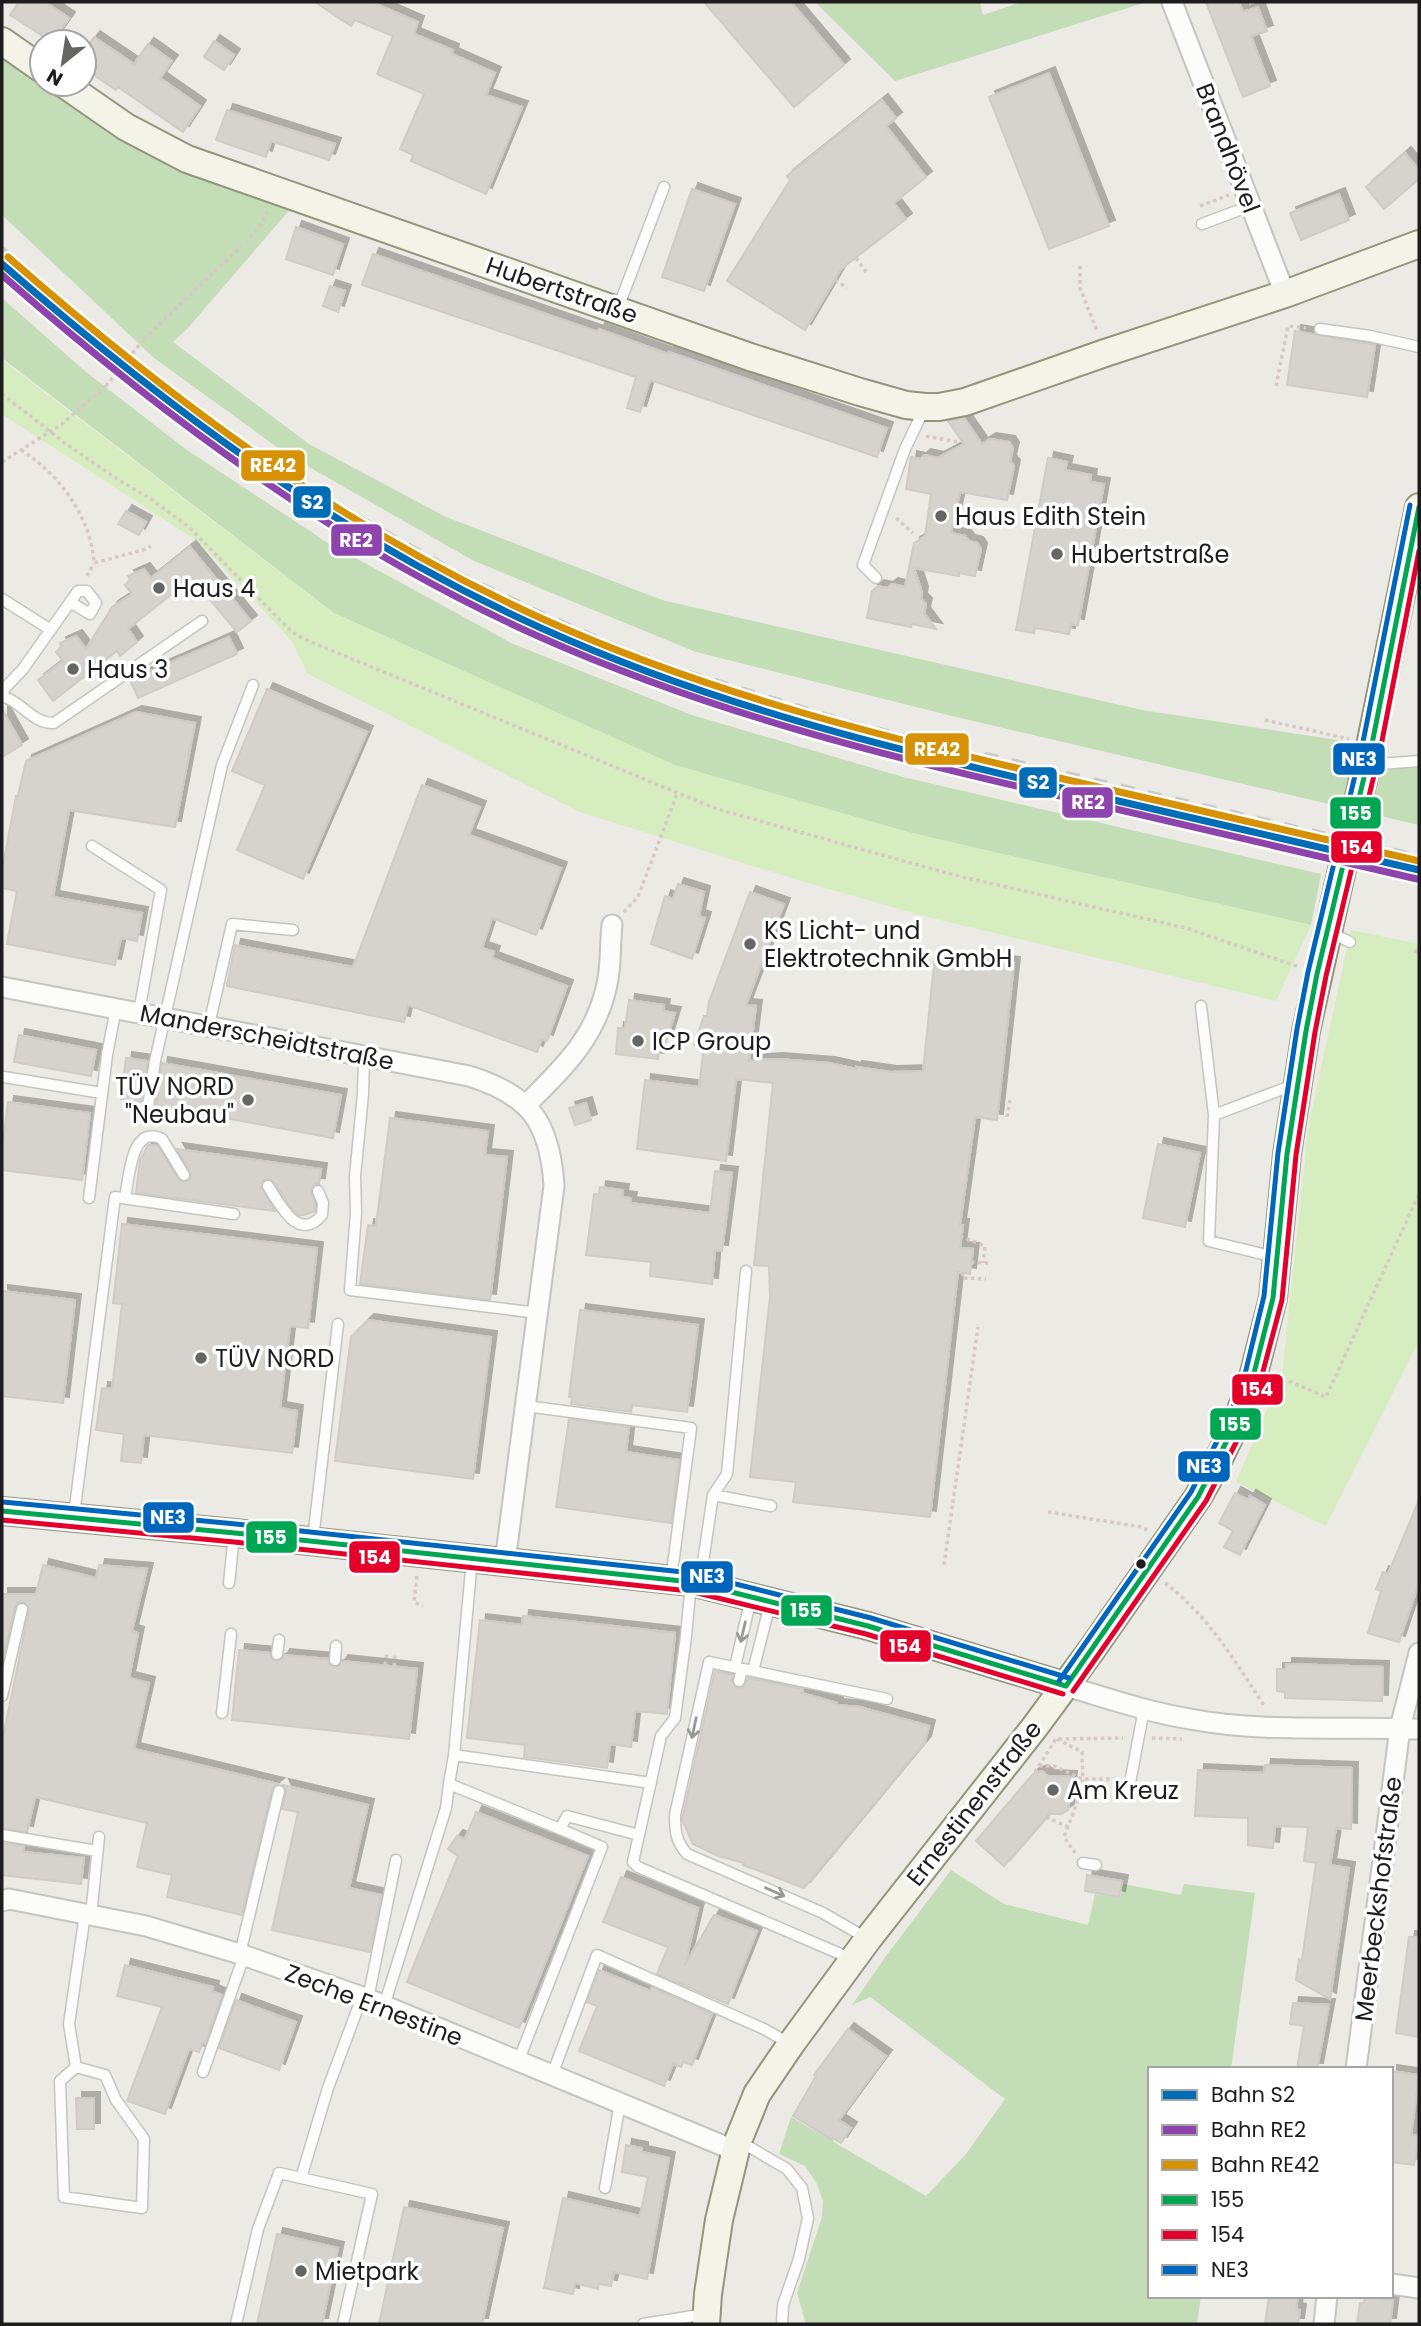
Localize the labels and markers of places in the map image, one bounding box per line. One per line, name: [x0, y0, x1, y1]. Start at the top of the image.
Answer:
place label: Haus Edith Stein: [955, 500, 1146, 533]
marker: Haus Edith Stein: [933, 508, 949, 524]
place label: Hubertstraße: [1071, 538, 1229, 571]
marker: Hubertstraße: [1049, 546, 1065, 562]
place label: Haus 4: [173, 572, 255, 605]
marker: Haus 4: [151, 580, 167, 596]
place label: Haus 3: [87, 653, 168, 686]
marker: Haus 3: [65, 661, 81, 677]
place label: KS Licht- und Elektrotechnik GmbH: [764, 914, 1012, 975]
marker: KS Licht- und Elektrotechnik GmbH: [742, 936, 758, 952]
place label: ICP Group: [652, 1025, 771, 1058]
marker: ICP Group: [630, 1033, 646, 1049]
place label: TÜV NORD "Neubau": [115, 1070, 234, 1131]
marker: TÜV NORD "Neubau": [240, 1092, 256, 1108]
place label: TÜV NORD: [215, 1342, 334, 1375]
marker: TÜV NORD: [193, 1350, 209, 1366]
unlabelled marker: [1134, 1557, 1148, 1571]
place label: Am Kreuz: [1067, 1774, 1179, 1807]
marker: Am Kreuz: [1045, 1782, 1061, 1798]
place label: Mietpark: [315, 2255, 420, 2288]
marker: Mietpark: [293, 2263, 309, 2279]

